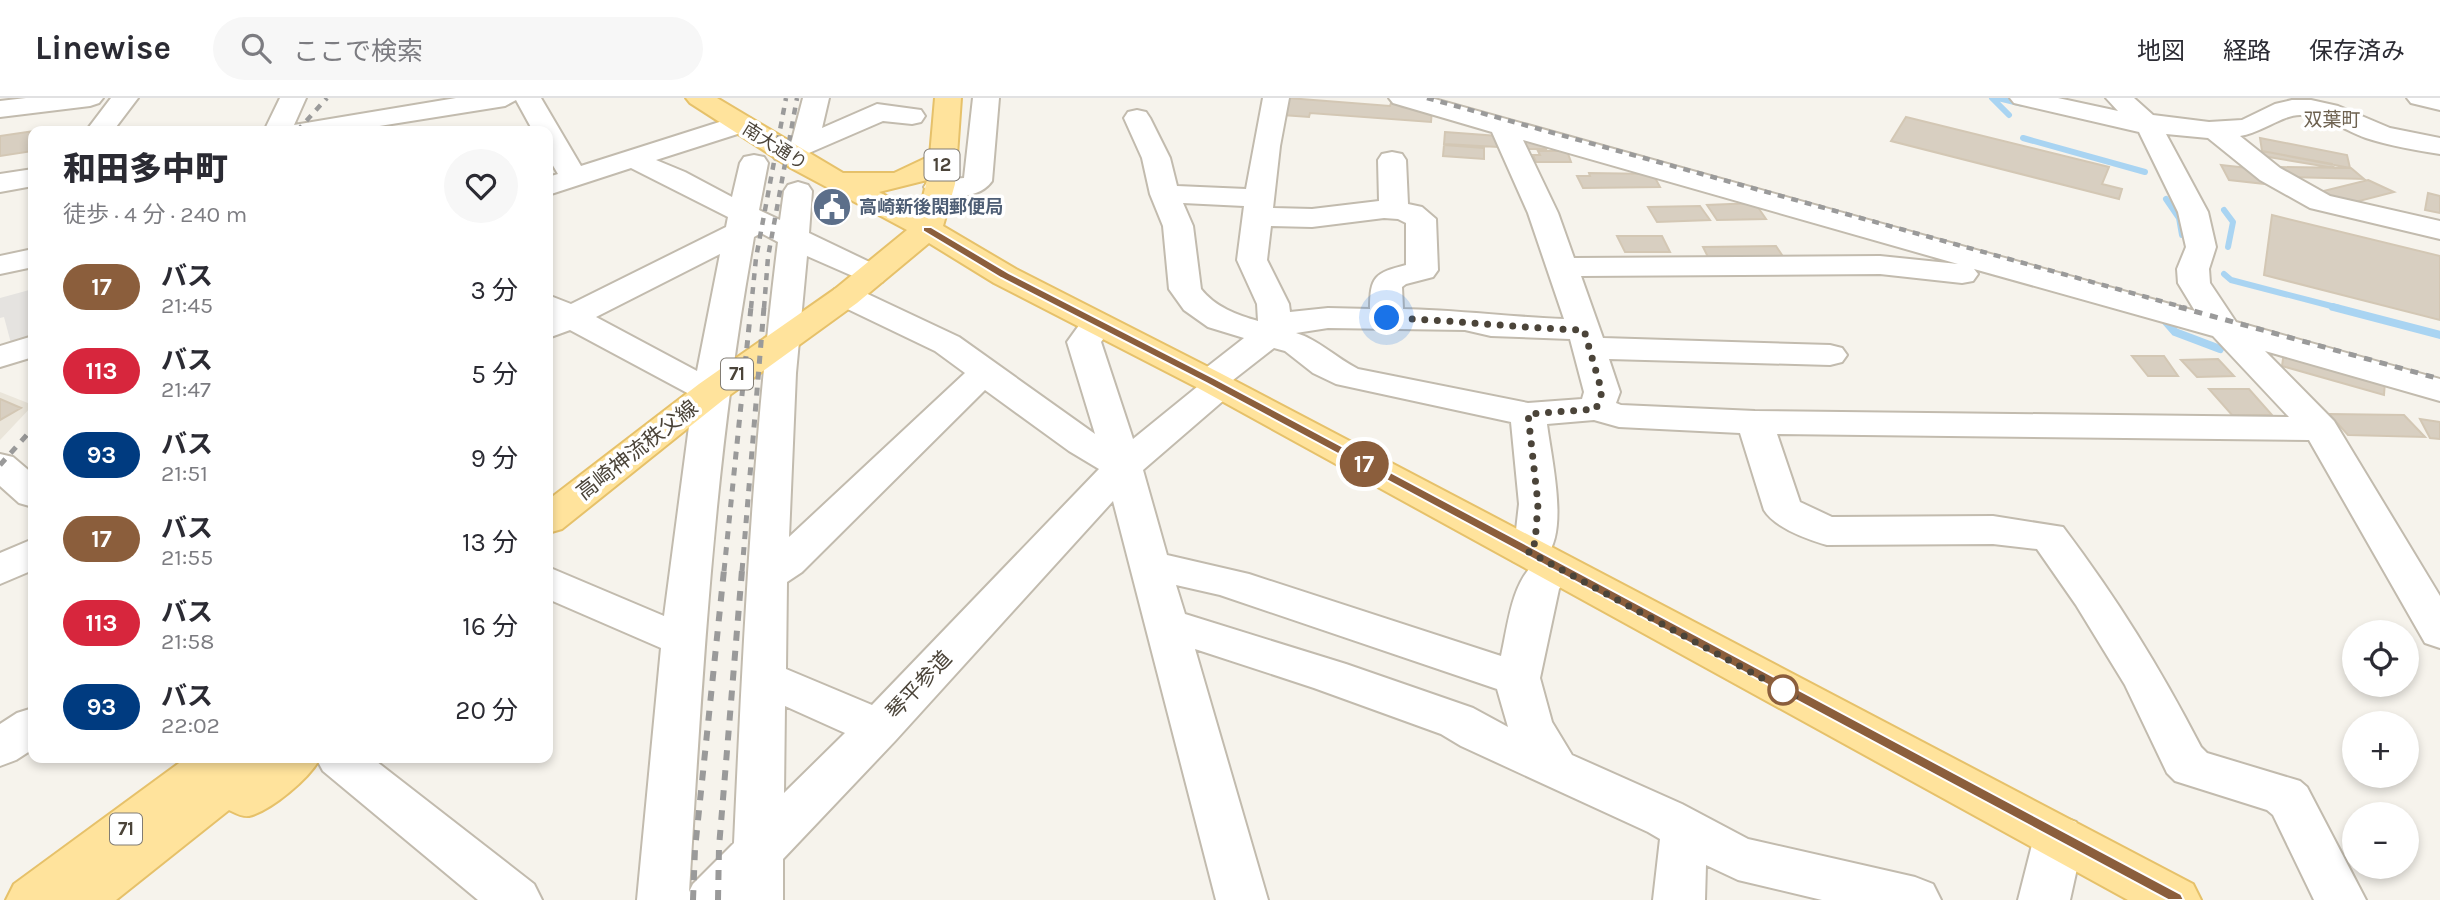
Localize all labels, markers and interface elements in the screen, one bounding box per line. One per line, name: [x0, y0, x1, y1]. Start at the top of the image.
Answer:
search box: [213, 17, 703, 80]
text: Linewise: [35, 29, 171, 67]
icon: search: [237, 29, 275, 67]
text: ここで検索: [293, 36, 423, 67]
text: 地図: [2137, 37, 2185, 65]
text: 経路: [2223, 37, 2271, 65]
text: 保存済み: [2309, 37, 2405, 65]
district label: 双葉町: [2303, 109, 2361, 131]
street label: 南大通り: [739, 118, 811, 174]
button: heart: [444, 149, 518, 223]
text: 和田多中町: [63, 150, 228, 188]
road number: 12: [925, 150, 960, 180]
public building icon: 高崎新後閑郵便局: [811, 186, 853, 228]
place label: 高崎新後閑郵便局: [859, 196, 1003, 218]
text: 徒歩 · 4 分 · 240 m: [63, 201, 247, 228]
text: バス: [161, 261, 213, 292]
text: 17: [91, 273, 112, 301]
text: 3 分: [470, 275, 518, 306]
text: 21:45: [161, 292, 213, 319]
your location: [1369, 300, 1404, 335]
text: バス: [161, 345, 213, 376]
text: 113: [85, 357, 118, 385]
road number: 71: [721, 358, 753, 390]
text: 5 分: [471, 359, 518, 390]
text: 21:47: [161, 376, 211, 403]
street label: 高崎神流秩父線: [572, 395, 702, 505]
text: バス: [161, 429, 213, 460]
text: 93: [87, 441, 116, 469]
line badge: 17: [1332, 441, 1396, 487]
text: 9 分: [471, 443, 518, 474]
text: 17: [1354, 450, 1374, 478]
text: 21:51: [161, 460, 208, 487]
text: バス: [161, 513, 213, 544]
text: 17: [91, 525, 112, 553]
text: 13 分: [462, 527, 518, 558]
text: 21:55: [161, 544, 213, 571]
text: バス: [161, 597, 213, 628]
text: 113: [85, 609, 118, 637]
text: 16 分: [462, 611, 518, 642]
map controls: [2342, 620, 2419, 879]
button: locate: [2342, 620, 2419, 697]
text: 21:58: [161, 628, 214, 655]
street label: 琴平参道: [882, 646, 956, 724]
unlabelled marker: [1768, 675, 1798, 705]
text: バス: [161, 681, 213, 712]
text: 93: [87, 693, 116, 721]
text: 20 分: [455, 695, 518, 726]
button: +: [2342, 711, 2419, 788]
text: 22:02: [161, 712, 220, 739]
button: −: [2342, 802, 2419, 879]
road number: 71: [110, 814, 142, 844]

